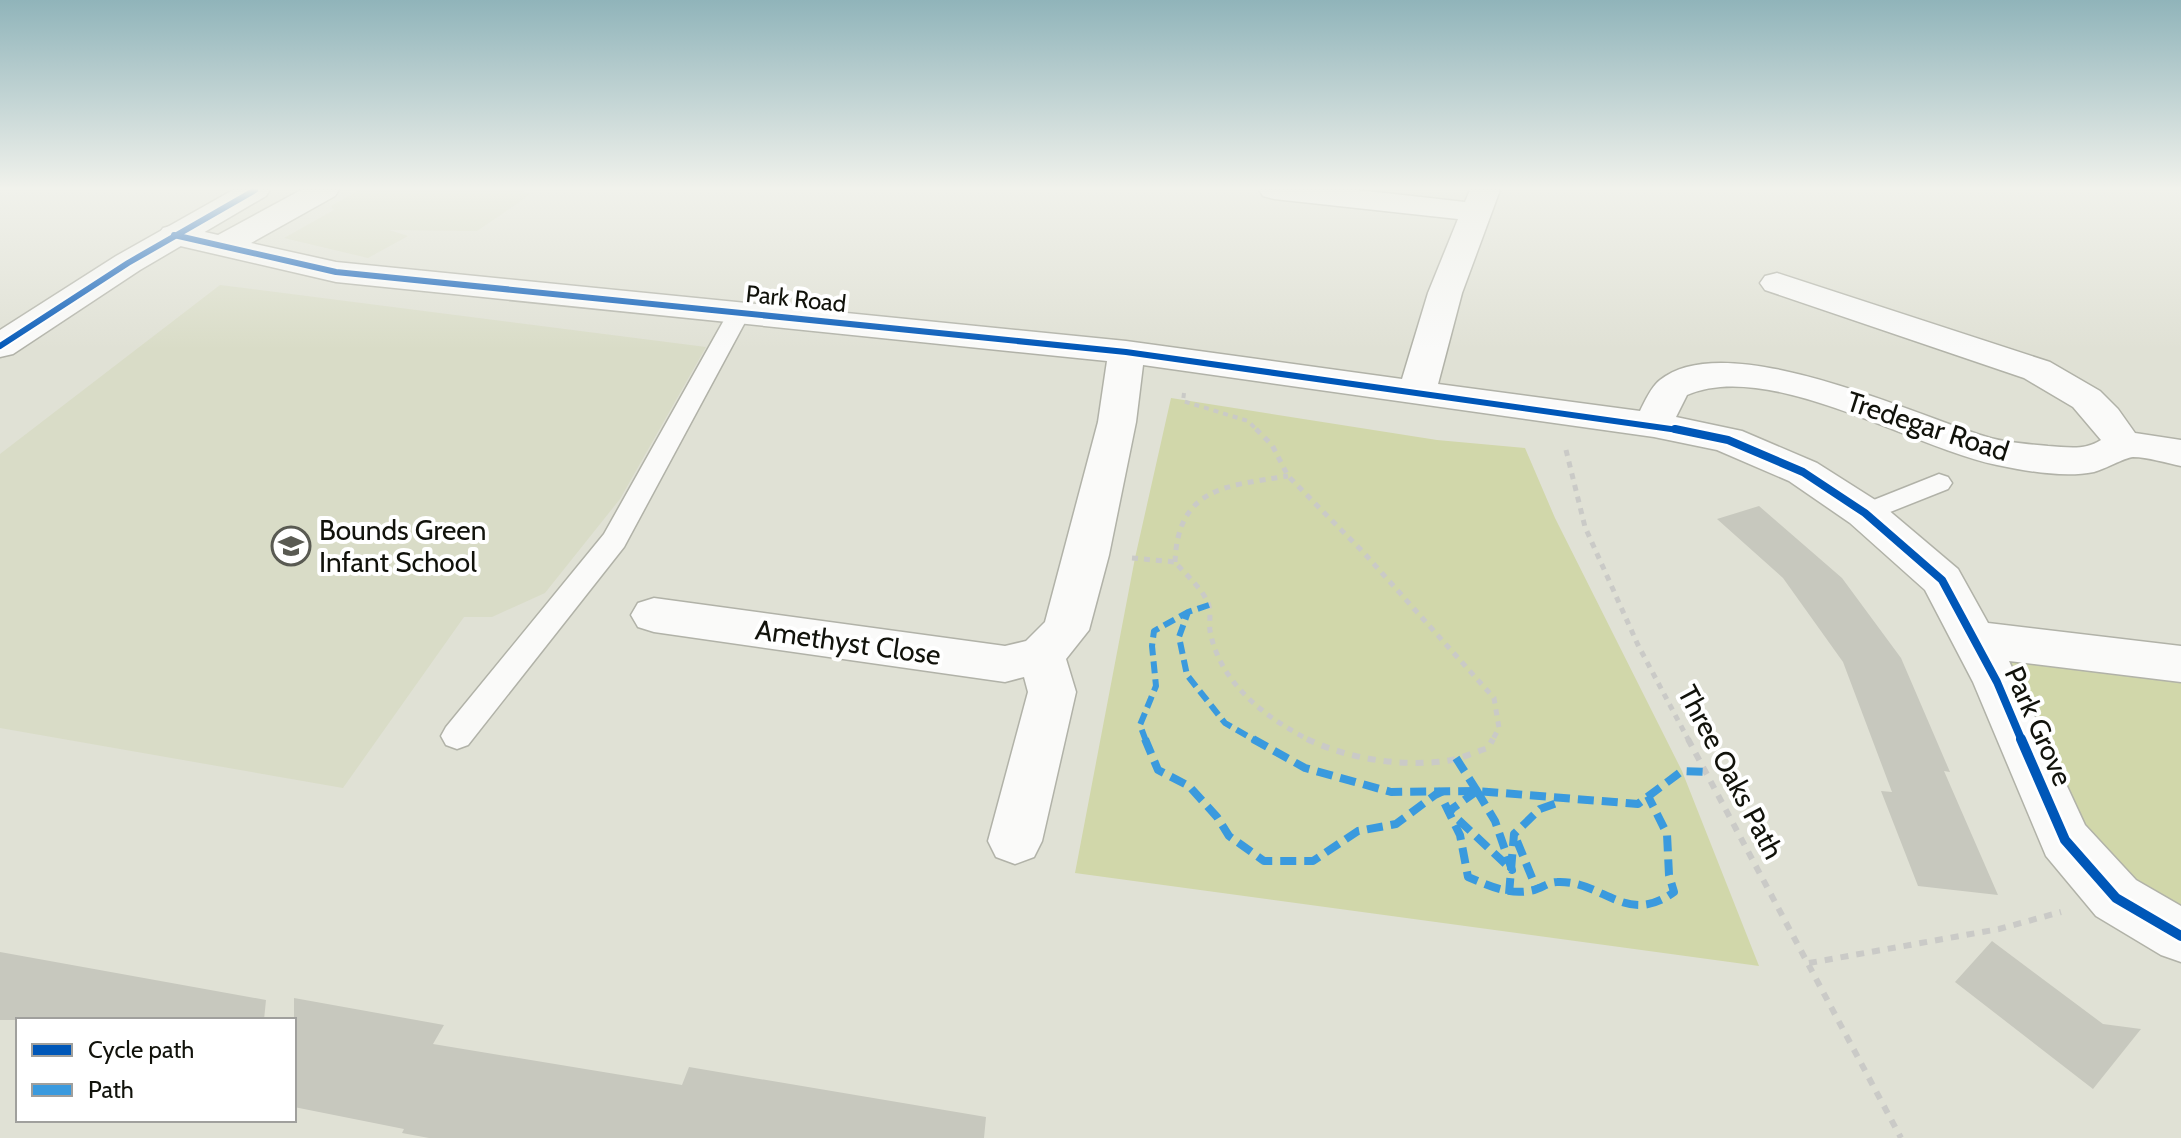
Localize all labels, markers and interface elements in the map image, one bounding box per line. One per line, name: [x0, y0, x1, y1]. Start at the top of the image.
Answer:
street label: Park Road: [744, 279, 848, 318]
street label: Tredegar Road: [1843, 384, 2013, 468]
place label: Bounds Green Infant School: [319, 513, 486, 579]
school or university icon: Bounds Green Infant School: [270, 525, 312, 567]
street label: Amethyst Close: [753, 612, 943, 672]
street label: Park Grove: [1998, 661, 2080, 791]
street label: Three Oaks Path: [1671, 679, 1791, 865]
legend: [16, 1018, 296, 1122]
text: Cycle path: [88, 1035, 194, 1064]
text: Path: [88, 1075, 134, 1104]

